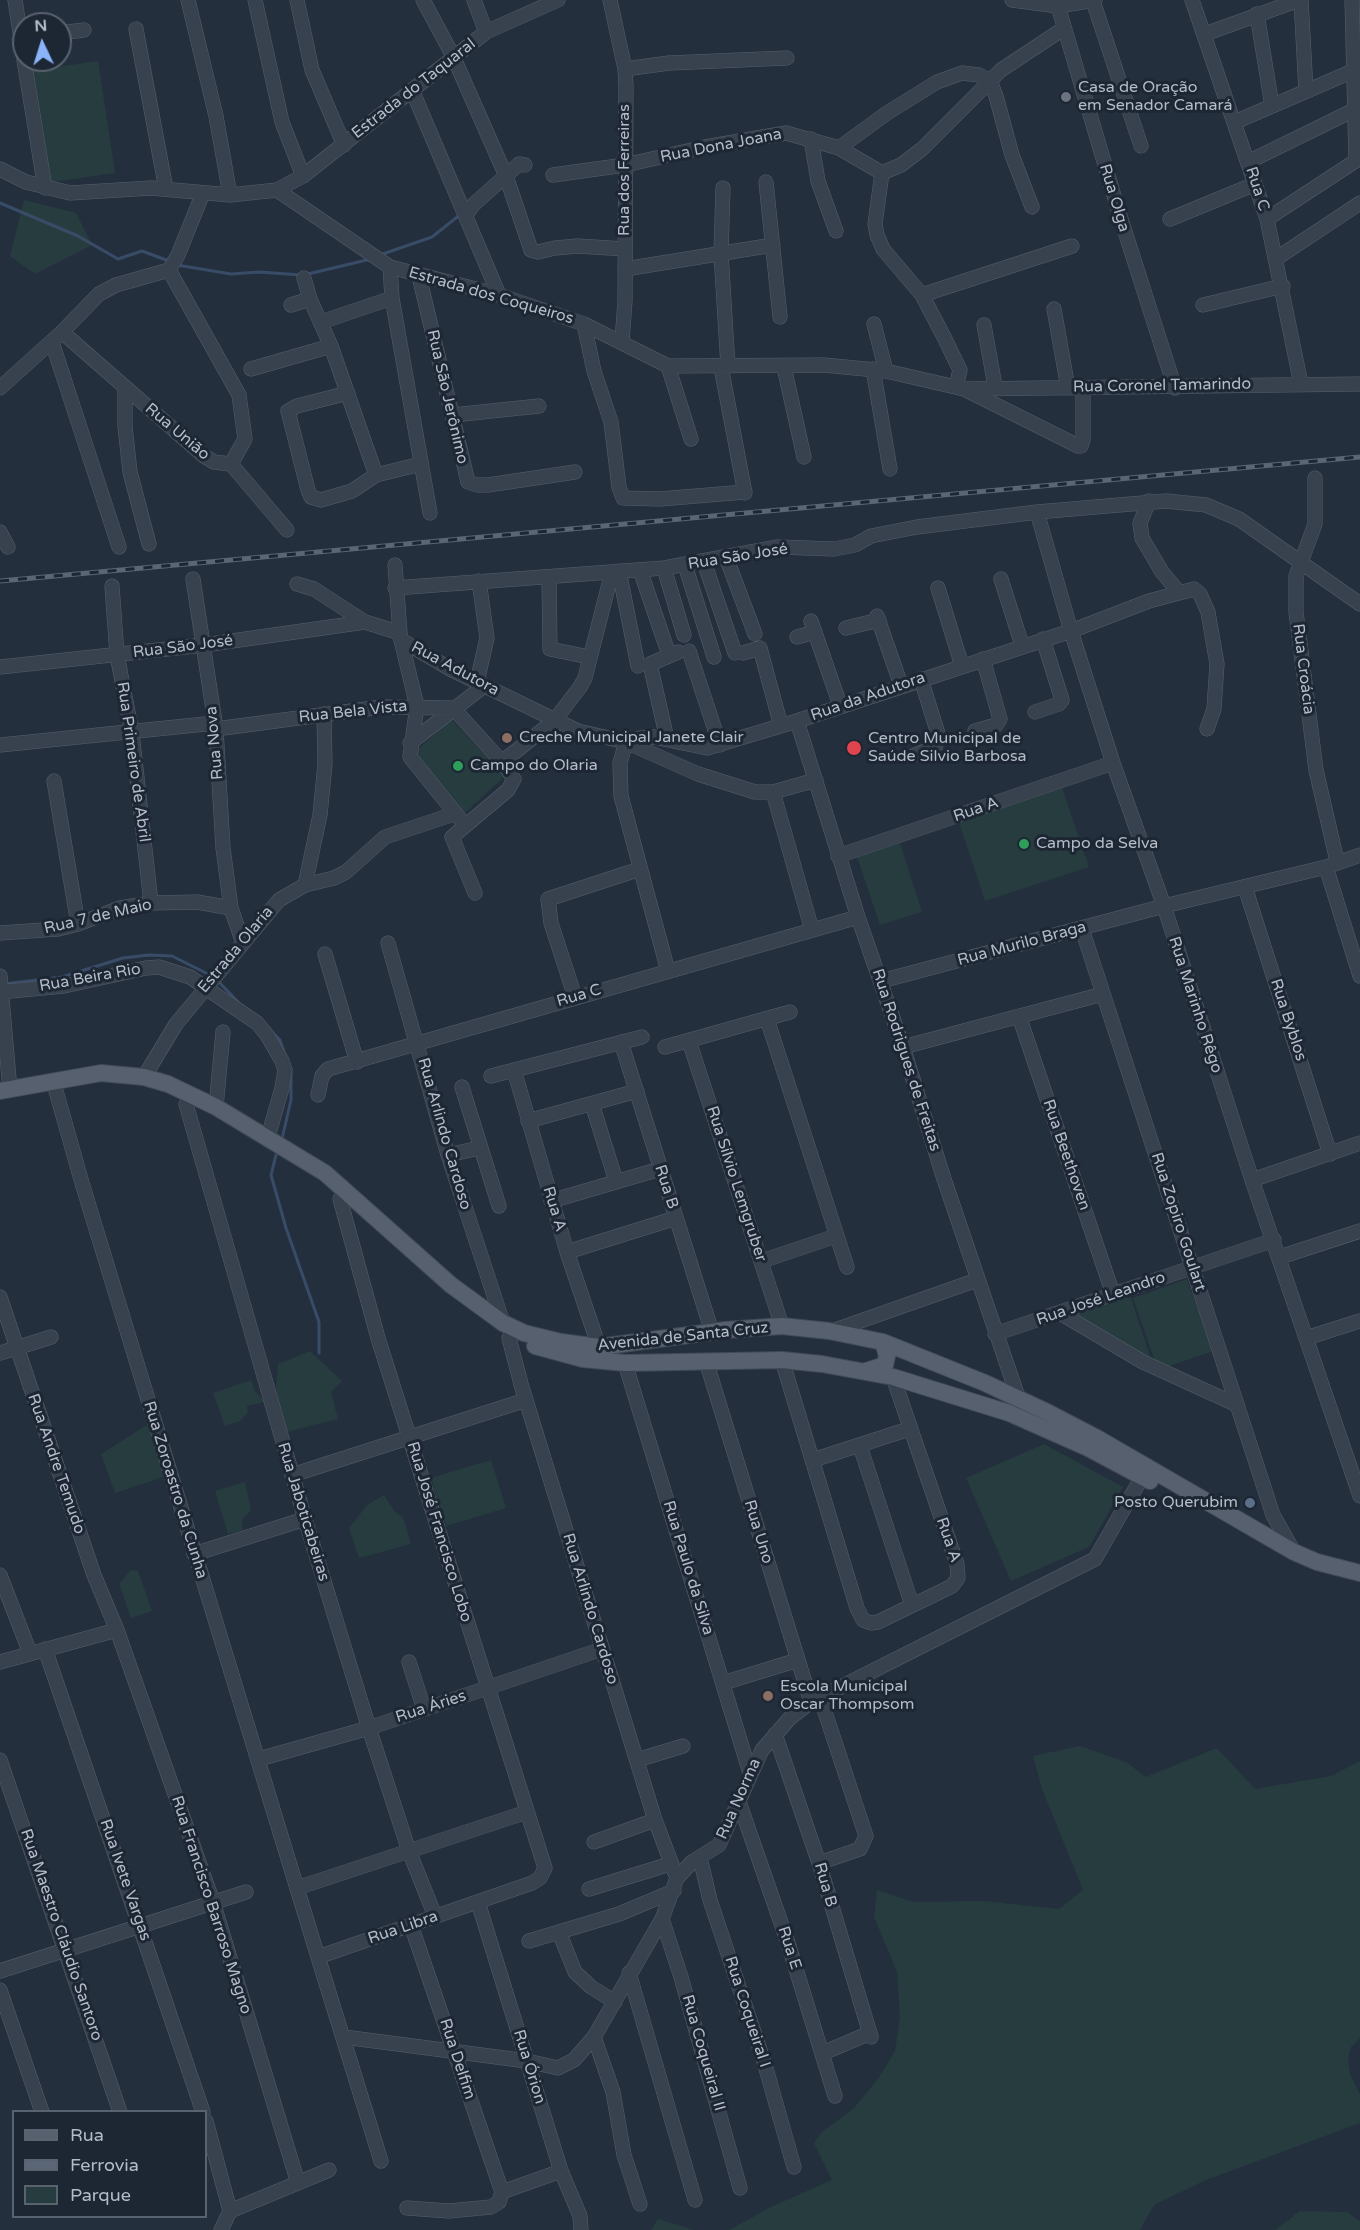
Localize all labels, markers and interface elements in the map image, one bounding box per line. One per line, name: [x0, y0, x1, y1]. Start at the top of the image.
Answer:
north arrow: [12, 12, 72, 72]
text: N: [34, 16, 48, 36]
street label: Estrada do Taquaral: [348, 35, 480, 143]
place label: Casa de Oração em Senador Camará: [1078, 78, 1233, 116]
marker: Casa de Oração em Senador Camará: [1059, 90, 1073, 104]
street label: Rua dos Ferreiras: [615, 104, 635, 236]
street label: Rua Dona Joana: [659, 125, 783, 167]
street label: Rua Olga: [1095, 162, 1133, 234]
street label: Rua C: [1241, 164, 1273, 214]
street label: Estrada dos Coqueiros: [406, 263, 576, 329]
street label: Rua São Jerônimo: [422, 328, 472, 466]
street label: Rua Coronel Tamarindo: [1073, 375, 1251, 397]
street label: Rua União: [141, 399, 213, 465]
street label: Rua São José: [687, 540, 789, 574]
street label: Rua Croácia: [1288, 622, 1318, 716]
street label: Rua São José: [132, 631, 234, 663]
street label: Rua Adutora: [408, 638, 502, 700]
street label: Rua da Adutora: [808, 668, 928, 726]
street label: Rua Primeiro de Abril: [112, 681, 154, 843]
street label: Rua Bela Vista: [298, 697, 408, 727]
street label: Rua Nova: [202, 705, 228, 781]
place label: Creche Municipal Janete Clair: [519, 728, 744, 748]
place label: Centro Municipal de Saúde Silvio Barbosa: [868, 729, 1027, 767]
marker: Creche Municipal Janete Clair: [500, 731, 514, 745]
marker: Centro Municipal de Saúde Silvio Barbosa: [845, 739, 863, 757]
place label: Campo do Olaria: [470, 756, 598, 776]
marker: Campo do Olaria: [451, 759, 465, 773]
street label: Rua A: [951, 793, 1001, 827]
place label: Campo da Selva: [1036, 834, 1158, 854]
marker: Campo da Selva: [1017, 837, 1031, 851]
street label: Rua 7 de Maio: [42, 895, 154, 939]
street label: Estrada Olaria: [194, 903, 278, 997]
street label: Rua Murilo Braga: [956, 918, 1088, 970]
street label: Rua Marinho Rêgo: [1164, 934, 1226, 1076]
street label: Rua Beira Rio: [38, 960, 142, 996]
street label: Rua Rodrigues de Freitas: [867, 966, 945, 1154]
street label: Rua Byblos: [1266, 976, 1310, 1064]
street label: Rua C: [555, 981, 603, 1011]
street label: Rua Arlindo Cardoso: [413, 1056, 475, 1212]
street label: Rua Beethoven: [1038, 1097, 1094, 1213]
street label: Rua Sílvio Lemgruber: [702, 1104, 770, 1264]
street label: Rua Zopiro Goulart: [1146, 1150, 1210, 1294]
street label: Rua B: [650, 1162, 682, 1212]
street label: Rua A: [538, 1184, 570, 1234]
street label: Rua José Leandro: [1034, 1268, 1168, 1330]
street label: Avenida de Santa Cruz: [597, 1318, 769, 1356]
street label: Rua Andre Temudo: [23, 1391, 89, 1537]
street label: Rua Zoroastro da Cunha: [139, 1399, 211, 1581]
street label: Rua José Francisco Lobo: [402, 1439, 476, 1625]
street label: Rua Jaboticabeiras: [273, 1440, 333, 1584]
place label: Posto Querubim: [1114, 1493, 1238, 1513]
marker: Posto Querubim: [1243, 1496, 1257, 1510]
street label: Rua Uno: [739, 1498, 777, 1566]
street label: Rua Paulo da Silva: [658, 1499, 718, 1637]
street label: Rua A: [931, 1515, 965, 1565]
street label: Rua Arlindo Cardoso: [558, 1531, 622, 1687]
place label: Escola Municipal Oscar Thompsom: [780, 1677, 914, 1715]
street label: Rua Áries: [393, 1687, 469, 1727]
marker: Escola Municipal Oscar Thompsom: [761, 1689, 775, 1703]
street label: Rua Norma: [713, 1756, 765, 1842]
street label: Rua Francisco Barroso Magno: [167, 1793, 255, 2017]
street label: Rua Ivete Vargas: [95, 1817, 155, 1943]
street label: Rua Maestro Cláudio Santoro: [16, 1827, 106, 2043]
street label: Rua B: [810, 1861, 840, 1909]
street label: Rua Libra: [366, 1907, 440, 1949]
street label: Rua E: [773, 1924, 805, 1972]
street label: Rua Coqueiral I: [720, 1954, 774, 2070]
street label: Rua Coqueiral II: [677, 1993, 729, 2113]
street label: Rua Delfim: [435, 2016, 479, 2102]
street label: Rua Órion: [509, 2028, 549, 2106]
legend: [12, 2110, 207, 2218]
text: Rua: [70, 2124, 104, 2146]
text: Ferrovia: [70, 2154, 139, 2176]
text: Parque: [70, 2184, 131, 2206]

